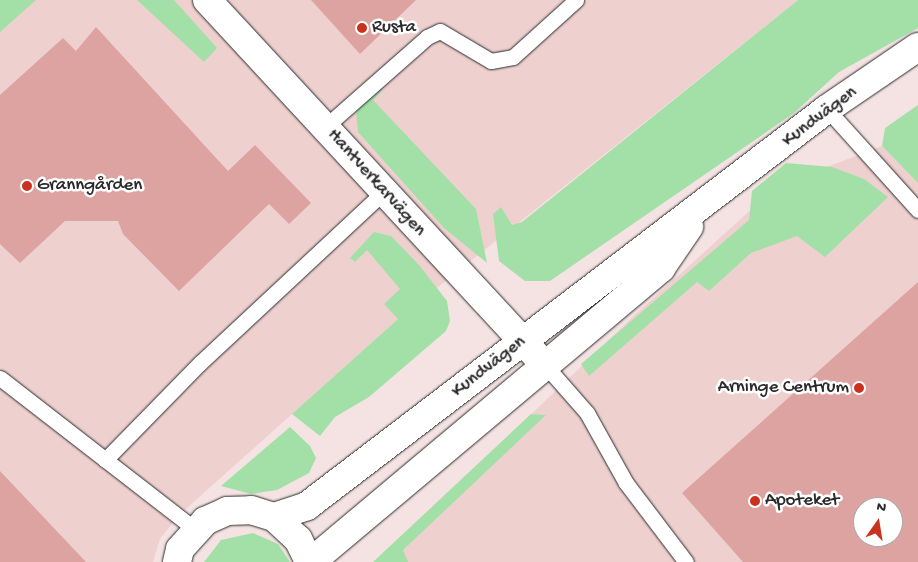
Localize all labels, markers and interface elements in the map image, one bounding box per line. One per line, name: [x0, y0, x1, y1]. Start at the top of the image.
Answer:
place label: Rusta: [372, 17, 416, 39]
marker: Rusta: [356, 22, 368, 34]
street label: Kundvägen: [778, 81, 862, 153]
street label: Hantverkarvägen: [322, 124, 430, 242]
place label: Granngården: [37, 175, 142, 197]
marker: Granngården: [21, 180, 33, 192]
street label: Kundvägen: [447, 331, 531, 403]
place label: Arninge Centrum: [718, 377, 849, 399]
marker: Arninge Centrum: [853, 382, 865, 394]
place label: Apoteket: [765, 490, 839, 512]
marker: Apoteket: [749, 495, 761, 507]
north arrow: [853, 497, 903, 547]
text: N: [875, 499, 888, 517]

